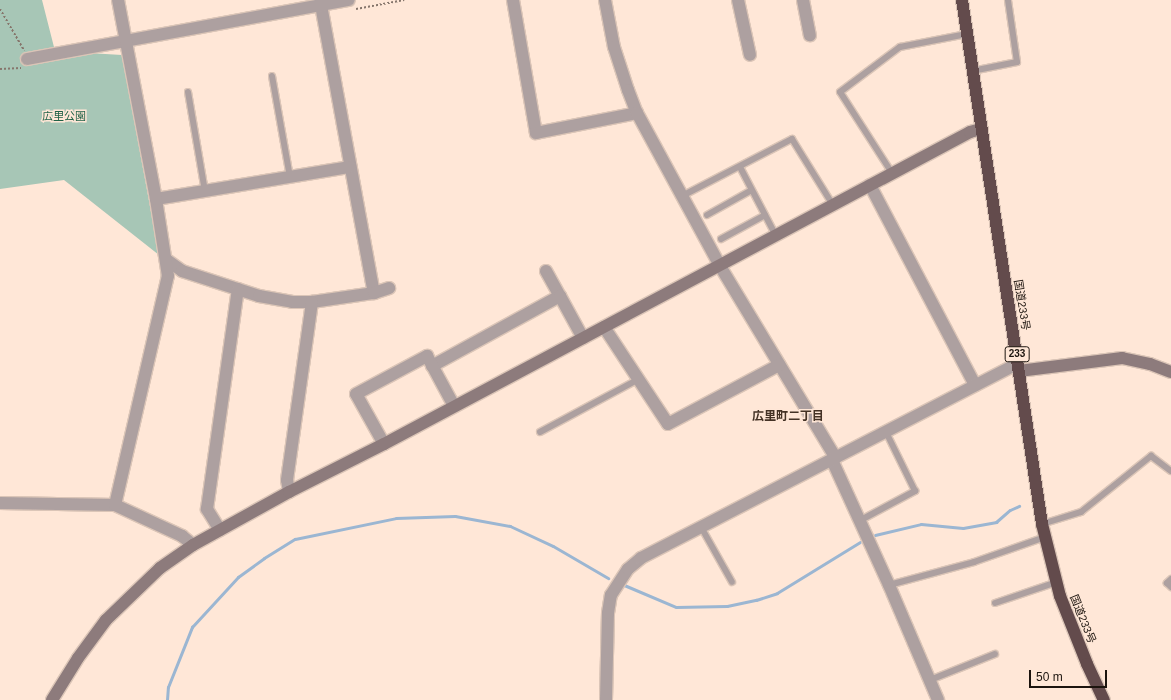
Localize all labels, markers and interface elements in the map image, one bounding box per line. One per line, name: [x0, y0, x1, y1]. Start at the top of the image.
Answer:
park label: 広里公園: [42, 109, 86, 123]
street label: 国道233号: [1011, 279, 1033, 331]
road number: 233: [1004, 346, 1030, 362]
district label: 広里町二丁目: [752, 410, 824, 424]
street label: 国道233号: [1067, 593, 1099, 645]
scale bar: [1031, 662, 1109, 688]
text: 50 m: [1036, 670, 1063, 684]

